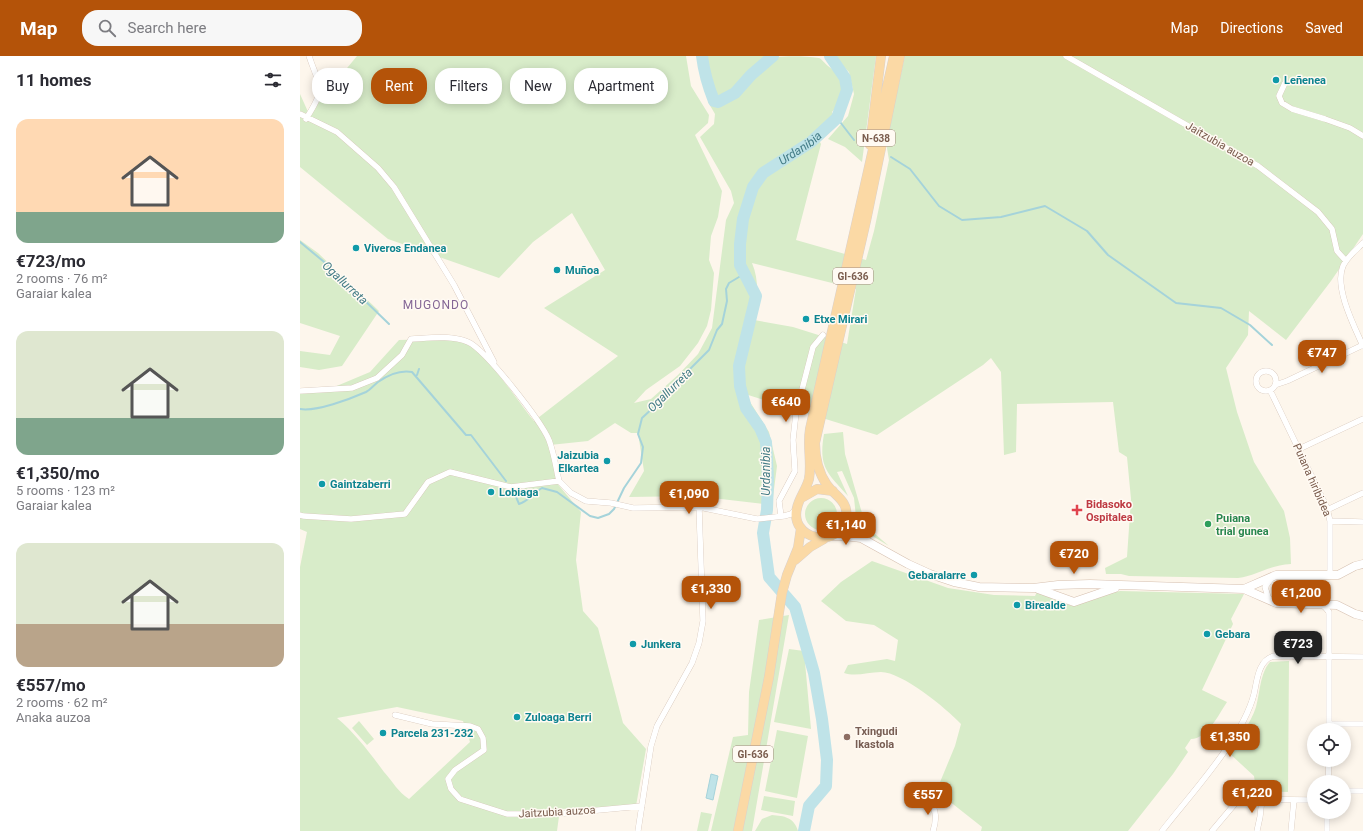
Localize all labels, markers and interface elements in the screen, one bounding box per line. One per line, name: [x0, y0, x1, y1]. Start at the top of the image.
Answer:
search box: [82, 10, 362, 46]
text: Map: [20, 17, 58, 40]
icon: search: [96, 17, 118, 39]
text: Search here: [128, 19, 206, 37]
text: Map: [1171, 20, 1198, 36]
text: Directions: [1220, 20, 1283, 36]
text: Saved: [1305, 20, 1343, 36]
chip: Buy: [312, 68, 363, 104]
chip: Rent: [371, 68, 427, 104]
chip: Filters: [435, 68, 502, 104]
chip: New: [510, 68, 566, 104]
chip: Apartment: [574, 68, 668, 104]
icon: filters: [262, 69, 284, 91]
text: 11 homes: [16, 70, 92, 90]
place label: Leñenea: [1284, 74, 1326, 87]
marker: Leñenea: [1271, 75, 1281, 85]
street label: Jaitzubia auzoa: [1183, 119, 1257, 169]
water label: Urdanibia: [776, 129, 825, 168]
road number: N-638: [857, 130, 895, 146]
icon: home: [114, 145, 186, 217]
place label: Viveros Endanea: [364, 242, 447, 255]
marker: Viveros Endanea: [351, 243, 361, 253]
text: €723/mo: [16, 251, 86, 271]
water label: Ogallurreta: [319, 258, 371, 308]
place label: Muñoa: [565, 264, 599, 277]
marker: Muñoa: [552, 265, 562, 275]
road number: GI-636: [833, 268, 873, 284]
text: 2 rooms · 76 m²: [16, 271, 108, 286]
text: Garaiar kalea: [16, 286, 92, 301]
district label: MUGONDO: [403, 298, 469, 312]
place label: Etxe Mirari: [814, 313, 867, 326]
marker: Etxe Mirari: [801, 314, 811, 324]
pin: €747: [1298, 340, 1346, 374]
text: €747: [1307, 345, 1337, 360]
icon: home: [114, 357, 186, 429]
water label: Ogallurreta: [645, 365, 695, 415]
pin: €640: [762, 389, 810, 423]
text: €640: [771, 394, 801, 409]
street label: Puiana hiribidea: [1290, 442, 1334, 518]
water label: Urdanibia: [759, 446, 773, 496]
place label: Jaizubia Elkartea: [557, 449, 599, 475]
marker: Jaizubia Elkartea: [602, 456, 612, 466]
text: €1,350/mo: [16, 463, 100, 483]
place label: Gaintzaberri: [330, 478, 391, 491]
marker: Gaintzaberri: [317, 479, 327, 489]
pin: €1,090: [656, 481, 722, 515]
text: 5 rooms · 123 m²: [16, 483, 115, 498]
place label: Lobiaga: [499, 486, 538, 499]
text: €1,090: [669, 486, 709, 501]
marker: Lobiaga: [486, 487, 496, 497]
text: Garaiar kalea: [16, 498, 92, 513]
place label: Bidasoko Ospitalea: [1086, 498, 1133, 524]
marker: Bidasoko Ospitalea: [1071, 504, 1083, 516]
pin: €1,140: [813, 512, 879, 546]
place label: Puiana trial gunea: [1216, 512, 1269, 538]
text: €1,140: [826, 517, 866, 532]
marker: Puiana trial gunea: [1203, 519, 1213, 529]
pin: €720: [1050, 541, 1098, 575]
text: €720: [1059, 546, 1089, 561]
icon: home: [114, 569, 186, 641]
place label: Gebaralarre: [908, 569, 966, 582]
marker: Gebaralarre: [969, 570, 979, 580]
pin: €1,330: [678, 576, 744, 610]
pin: €1,200: [1268, 580, 1334, 614]
text: €1,330: [691, 581, 731, 596]
text: €1,200: [1281, 585, 1321, 600]
place label: Birealde: [1025, 599, 1066, 612]
marker: Birealde: [1012, 600, 1022, 610]
place label: Gebara: [1215, 628, 1250, 641]
marker: Gebara: [1202, 629, 1212, 639]
pin: €723: [1274, 631, 1322, 665]
text: €723: [1283, 636, 1313, 651]
place label: Junkera: [641, 638, 681, 651]
marker: Junkera: [628, 639, 638, 649]
text: €557/mo: [16, 675, 86, 695]
text: 2 rooms · 62 m²: [16, 695, 108, 710]
text: Anaka auzoa: [16, 710, 91, 725]
place label: Zuloaga Berri: [525, 711, 592, 724]
marker: Zuloaga Berri: [512, 712, 522, 722]
map controls: [1307, 723, 1351, 819]
button: locate: [1307, 723, 1351, 767]
pin: €1,350: [1197, 724, 1263, 758]
place label: Txingudi Ikastola: [855, 725, 898, 751]
place label: Parcela 231-232: [391, 727, 473, 740]
marker: Parcela 231-232: [378, 728, 388, 738]
text: €1,350: [1210, 729, 1250, 744]
marker: Txingudi Ikastola: [842, 732, 852, 742]
road number: GI-636: [733, 746, 773, 762]
button: layers: [1307, 775, 1351, 819]
pin: €1,220: [1219, 780, 1285, 814]
pin: €557: [904, 782, 952, 816]
text: €1,220: [1232, 785, 1272, 800]
text: €557: [913, 787, 943, 802]
street label: Jaitzubia auzoa: [518, 803, 596, 821]

